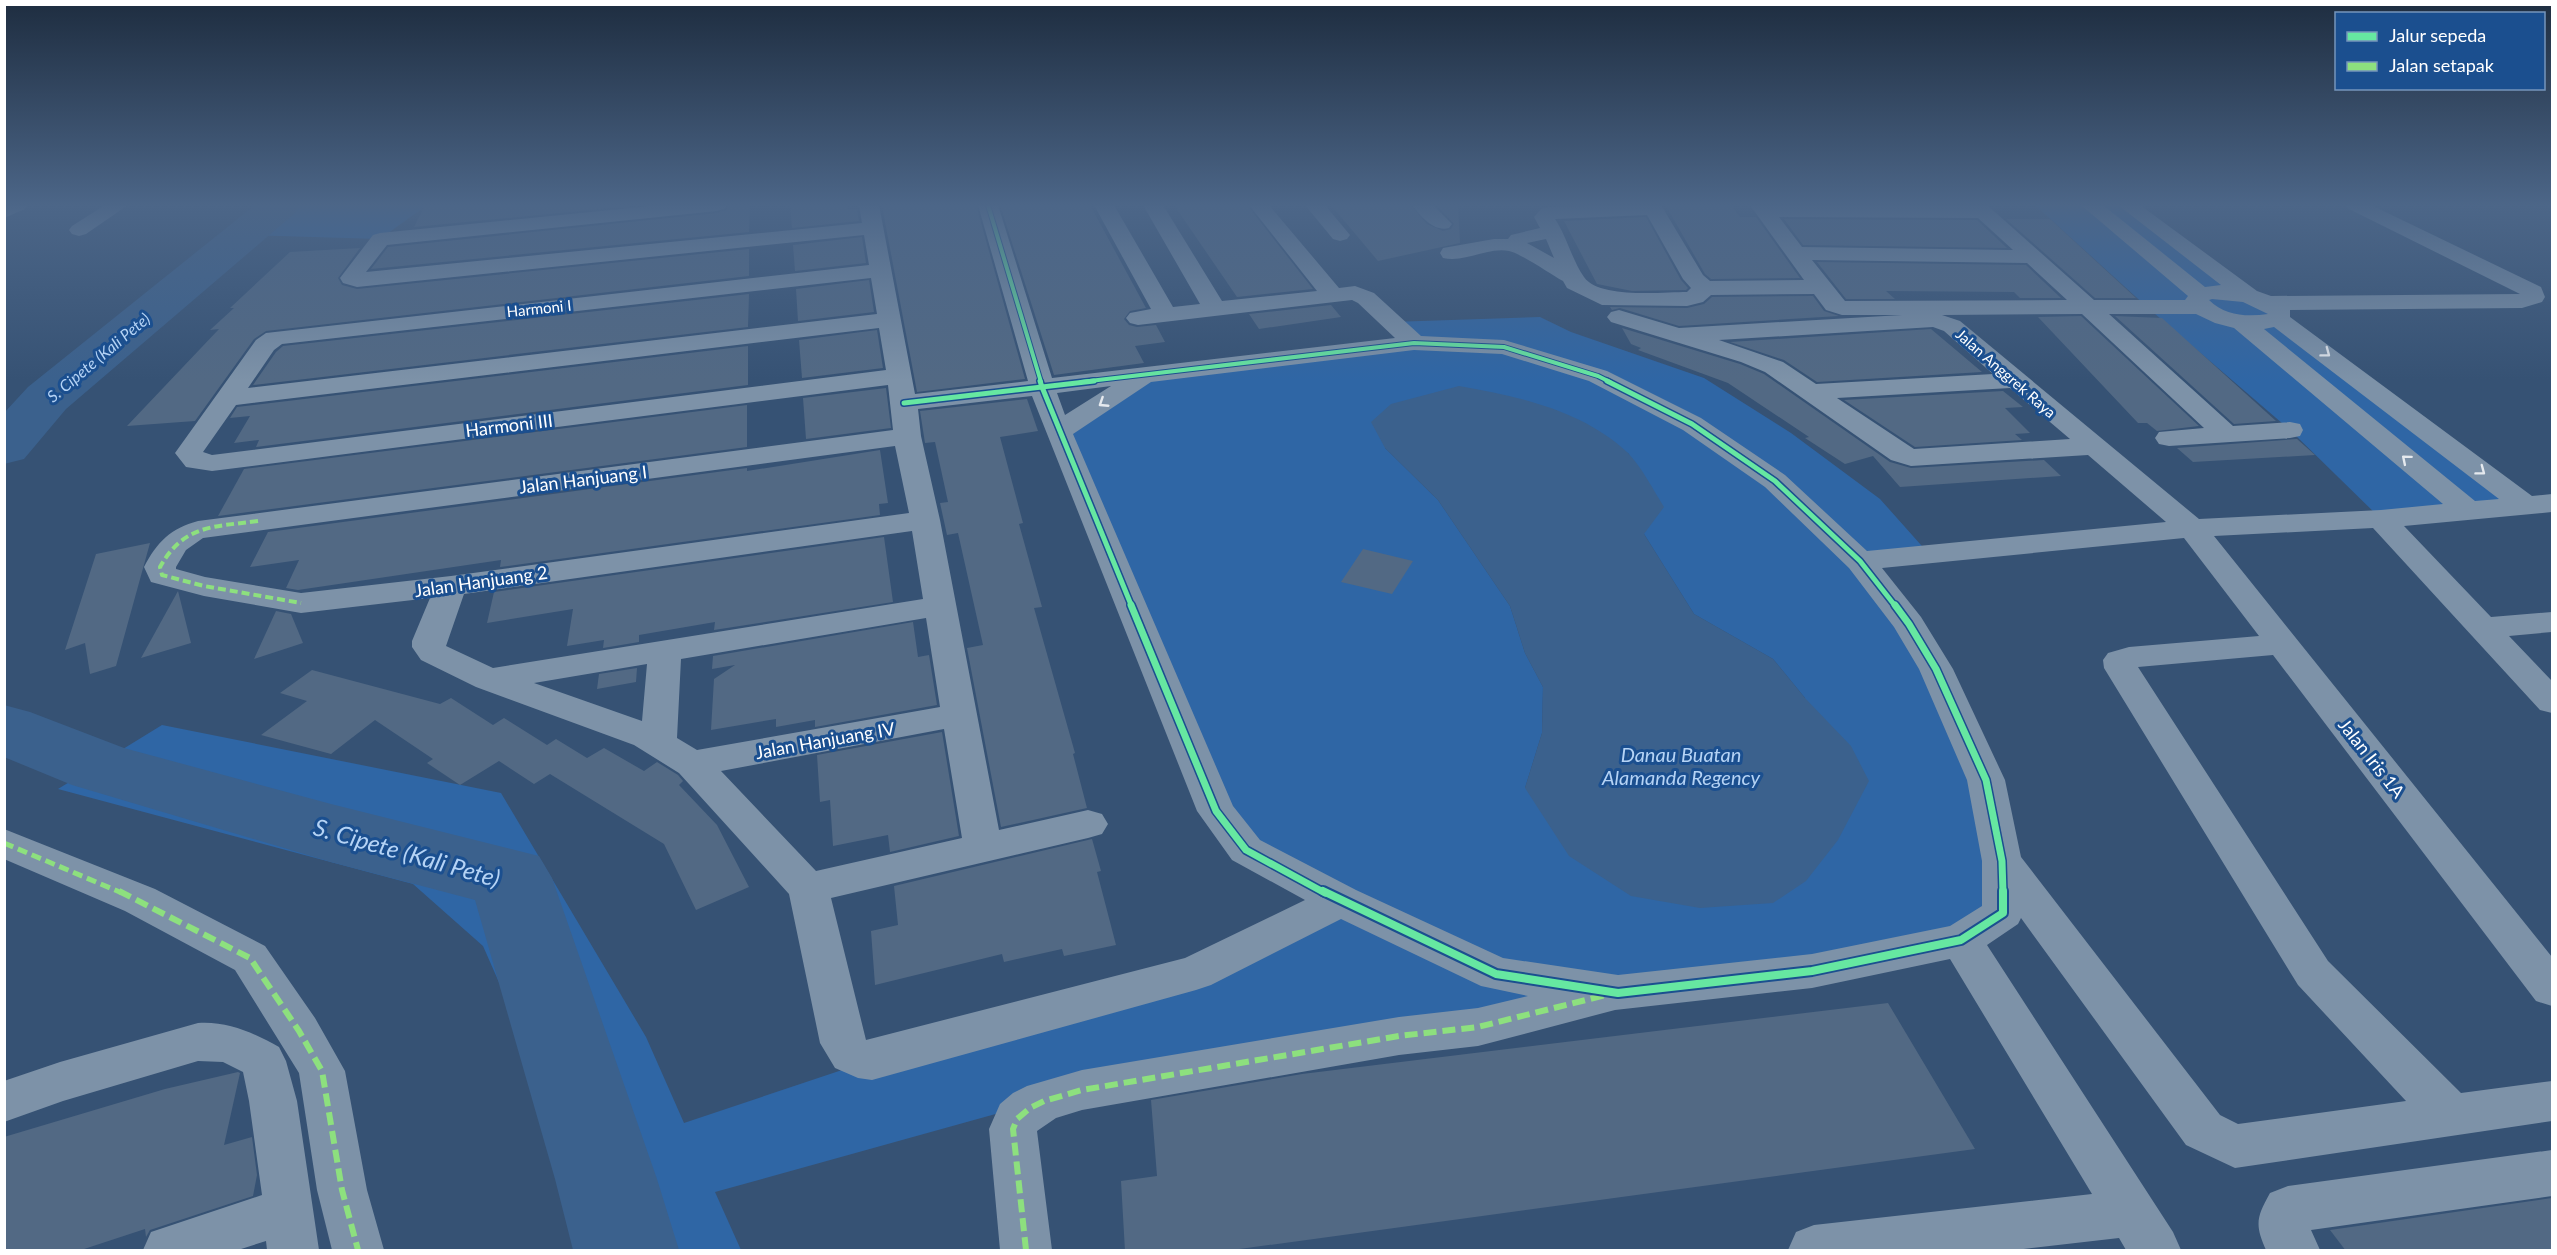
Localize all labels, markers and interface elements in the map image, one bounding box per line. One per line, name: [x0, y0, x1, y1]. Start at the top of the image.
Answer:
legend: [2335, 12, 2545, 90]
text: Jalur sepeda: [2389, 24, 2486, 46]
text: Jalan setapak: [2389, 54, 2495, 76]
street label: Harmoni I: [506, 296, 572, 320]
water label: S. Cipete (Kali Pete): [43, 309, 153, 405]
street label: Jalan Anggrek Raya: [1952, 325, 2060, 421]
one-way arrow: [2319, 346, 2330, 357]
one-way arrow: [1098, 395, 1109, 406]
street label: Harmoni III: [464, 409, 554, 441]
one-way arrow: [2402, 456, 2413, 467]
street label: Jalan Hanjuang I: [518, 460, 648, 498]
one-way arrow: [2475, 464, 2486, 475]
street label: Jalan Hanjuang 2: [413, 561, 549, 601]
street label: Jalan Iris 1A: [2334, 714, 2410, 803]
street label: Jalan Hanjuang IV: [754, 717, 897, 763]
water label: Danau Buatan Alamanda Regency: [1601, 742, 1760, 789]
water label: S. Cipete (Kali Pete): [311, 812, 503, 892]

